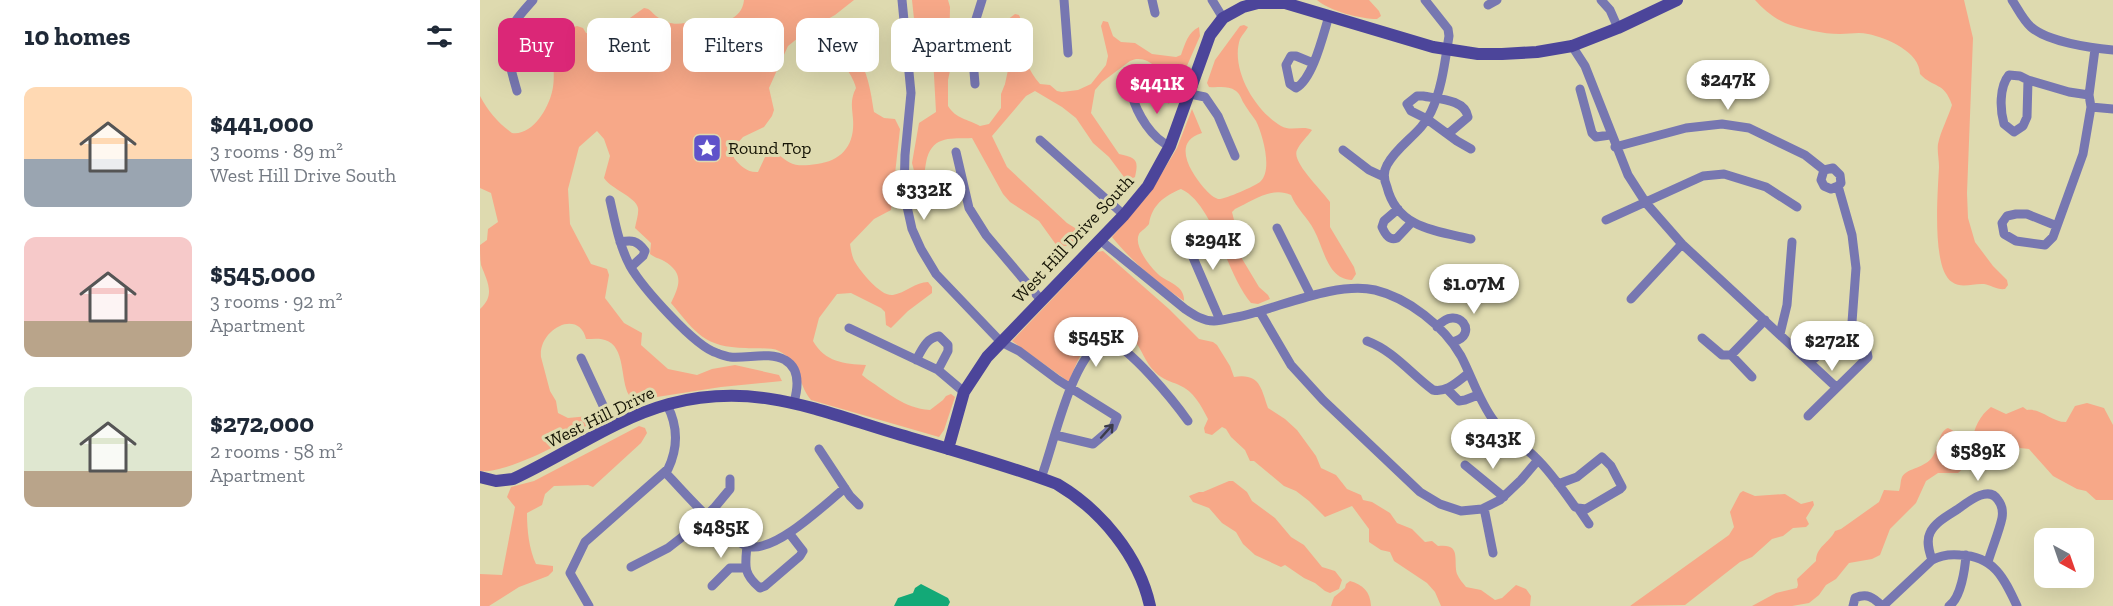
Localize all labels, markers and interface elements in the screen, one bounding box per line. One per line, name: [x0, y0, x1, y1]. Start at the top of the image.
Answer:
chip: Buy: [498, 18, 575, 72]
chip: Rent: [587, 18, 671, 72]
chip: Filters: [683, 18, 784, 72]
chip: New: [796, 18, 879, 72]
chip: Apartment: [891, 18, 1033, 72]
text: 10 homes: [24, 20, 130, 52]
icon: filters: [423, 20, 456, 53]
pin: $247K: [1686, 60, 1770, 111]
pin: $441K: [1115, 64, 1199, 115]
text: $247K: [1701, 67, 1755, 91]
text: $441K: [1130, 71, 1184, 95]
text: $441,000: [210, 107, 314, 139]
icon: home: [72, 111, 144, 183]
place icon: Round Top: [691, 132, 723, 164]
place label: Round Top: [728, 137, 811, 159]
text: 3 rooms · 89 m²: [210, 139, 343, 163]
text: West Hill Drive South: [210, 163, 396, 187]
pin: $332K: [882, 170, 966, 221]
street label: West Hill Drive South: [1008, 170, 1138, 308]
text: $332K: [896, 177, 952, 201]
pin: $294K: [1171, 220, 1255, 271]
text: $294K: [1185, 227, 1241, 251]
text: $545,000: [210, 257, 315, 289]
icon: home: [72, 261, 144, 333]
pin: $1.07M: [1425, 264, 1523, 315]
text: $1.07M: [1443, 271, 1505, 295]
text: 3 rooms · 92 m²: [210, 289, 342, 313]
text: Apartment: [210, 313, 305, 337]
pin: $545K: [1054, 317, 1138, 368]
pin: $272K: [1790, 321, 1874, 372]
text: $545K: [1068, 324, 1124, 348]
text: $272K: [1805, 328, 1859, 352]
street label: West Hill Drive: [542, 381, 658, 453]
text: $272,000: [210, 407, 314, 439]
icon: home: [72, 411, 144, 483]
pin: $343K: [1451, 419, 1535, 470]
one-way arrow: [1100, 424, 1114, 439]
text: $343K: [1465, 426, 1521, 450]
pin: $589K: [1936, 431, 2020, 482]
text: $589K: [1950, 438, 2006, 462]
text: 2 rooms · 58 m²: [210, 439, 343, 463]
text: Apartment: [210, 463, 305, 487]
pin: $485K: [679, 508, 763, 559]
text: $485K: [693, 515, 749, 539]
north arrow: [2034, 528, 2094, 588]
map controls: [2034, 528, 2094, 588]

